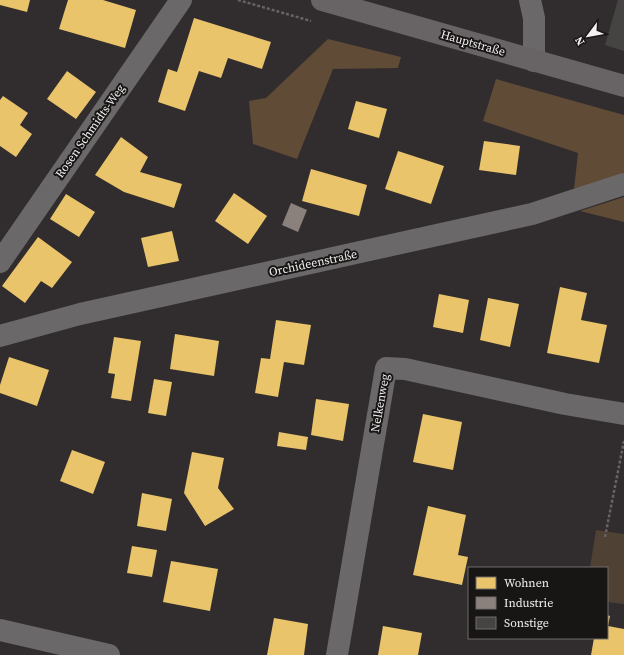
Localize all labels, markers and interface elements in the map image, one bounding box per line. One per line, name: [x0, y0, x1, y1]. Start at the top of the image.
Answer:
north arrow: [568, 16, 608, 56]
street label: Hauptstraße: [439, 26, 507, 60]
text: N: [571, 34, 588, 48]
street label: Rosen Schmidts-Weg: [52, 81, 128, 181]
street label: Orchideenstraße: [267, 246, 359, 280]
street label: Nelkenweg: [367, 373, 393, 433]
legend: [468, 567, 608, 639]
text: Wohnen: [504, 575, 549, 591]
text: Industrie: [504, 595, 553, 611]
text: Sonstige: [504, 615, 549, 631]

